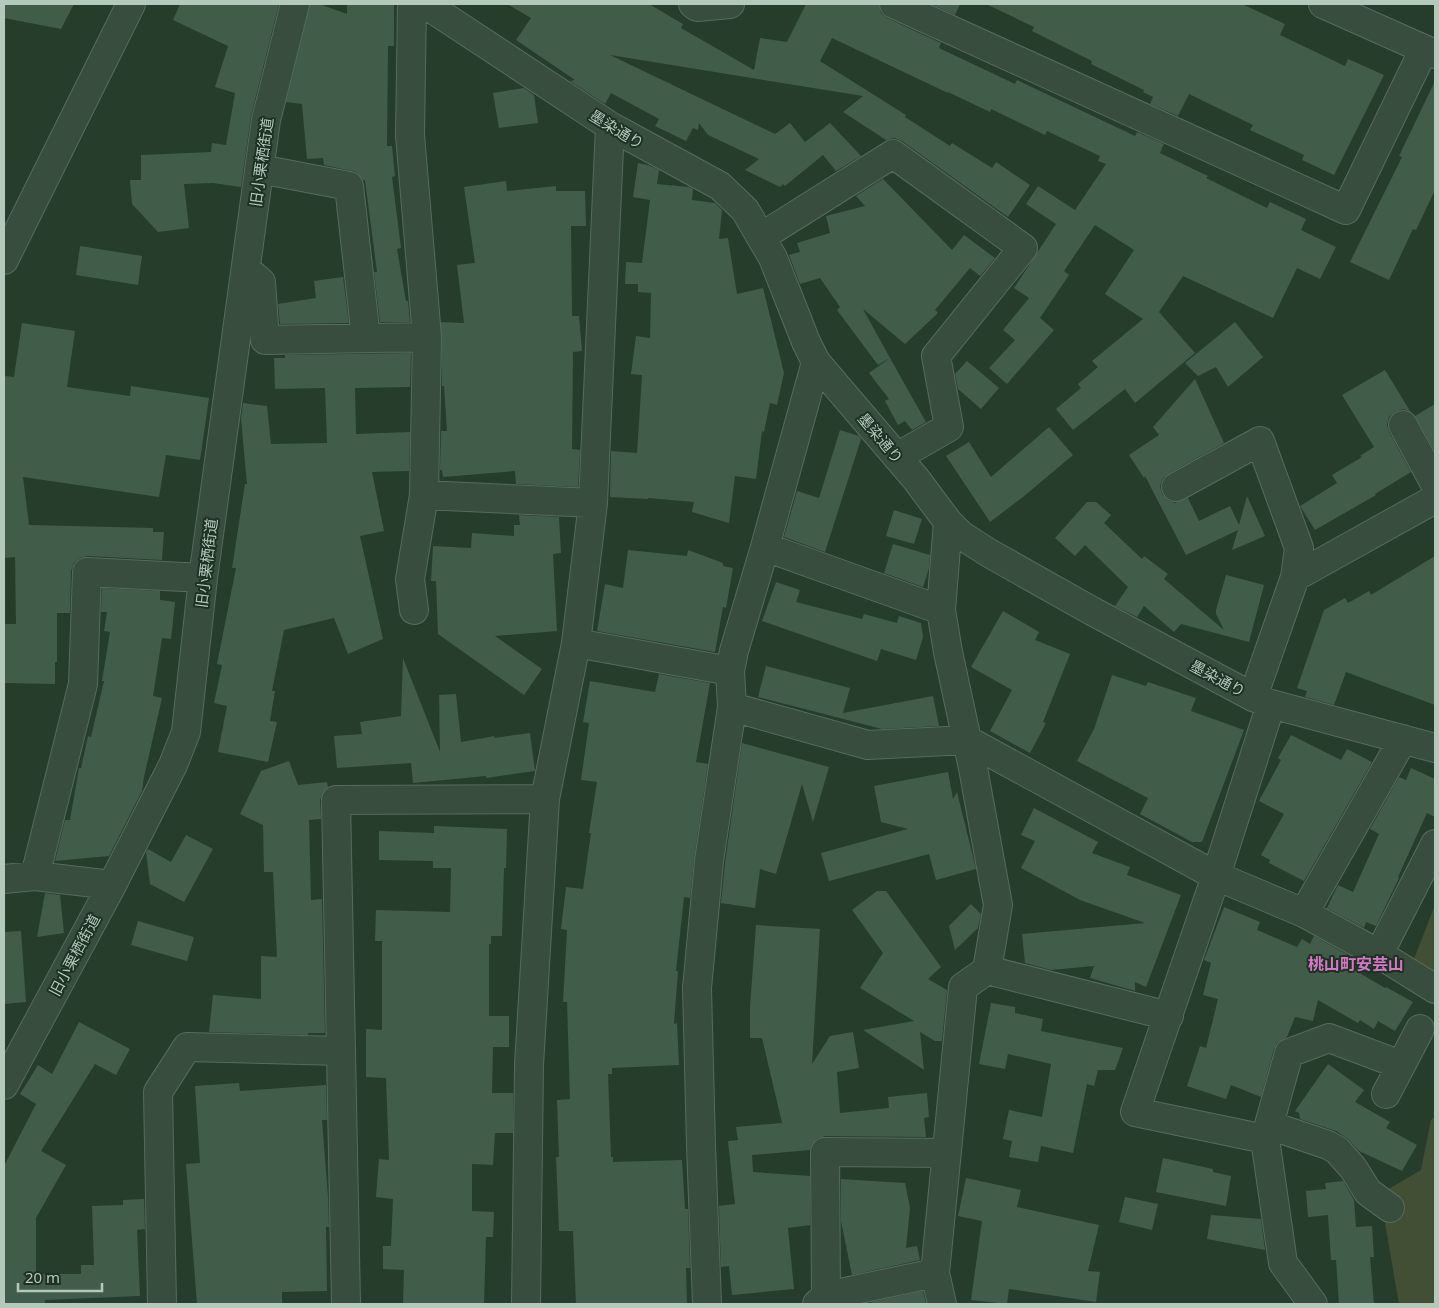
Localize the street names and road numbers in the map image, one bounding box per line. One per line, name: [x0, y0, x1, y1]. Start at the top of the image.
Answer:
street label: 墨染通り: [586, 105, 648, 153]
street label: 旧小栗栖街道: [245, 116, 277, 208]
street label: 墨染通り: [854, 409, 908, 467]
street label: 旧小栗栖街道: [191, 517, 221, 609]
street label: 墨染通り: [1187, 655, 1249, 701]
street label: 旧小栗栖街道: [44, 911, 104, 999]

